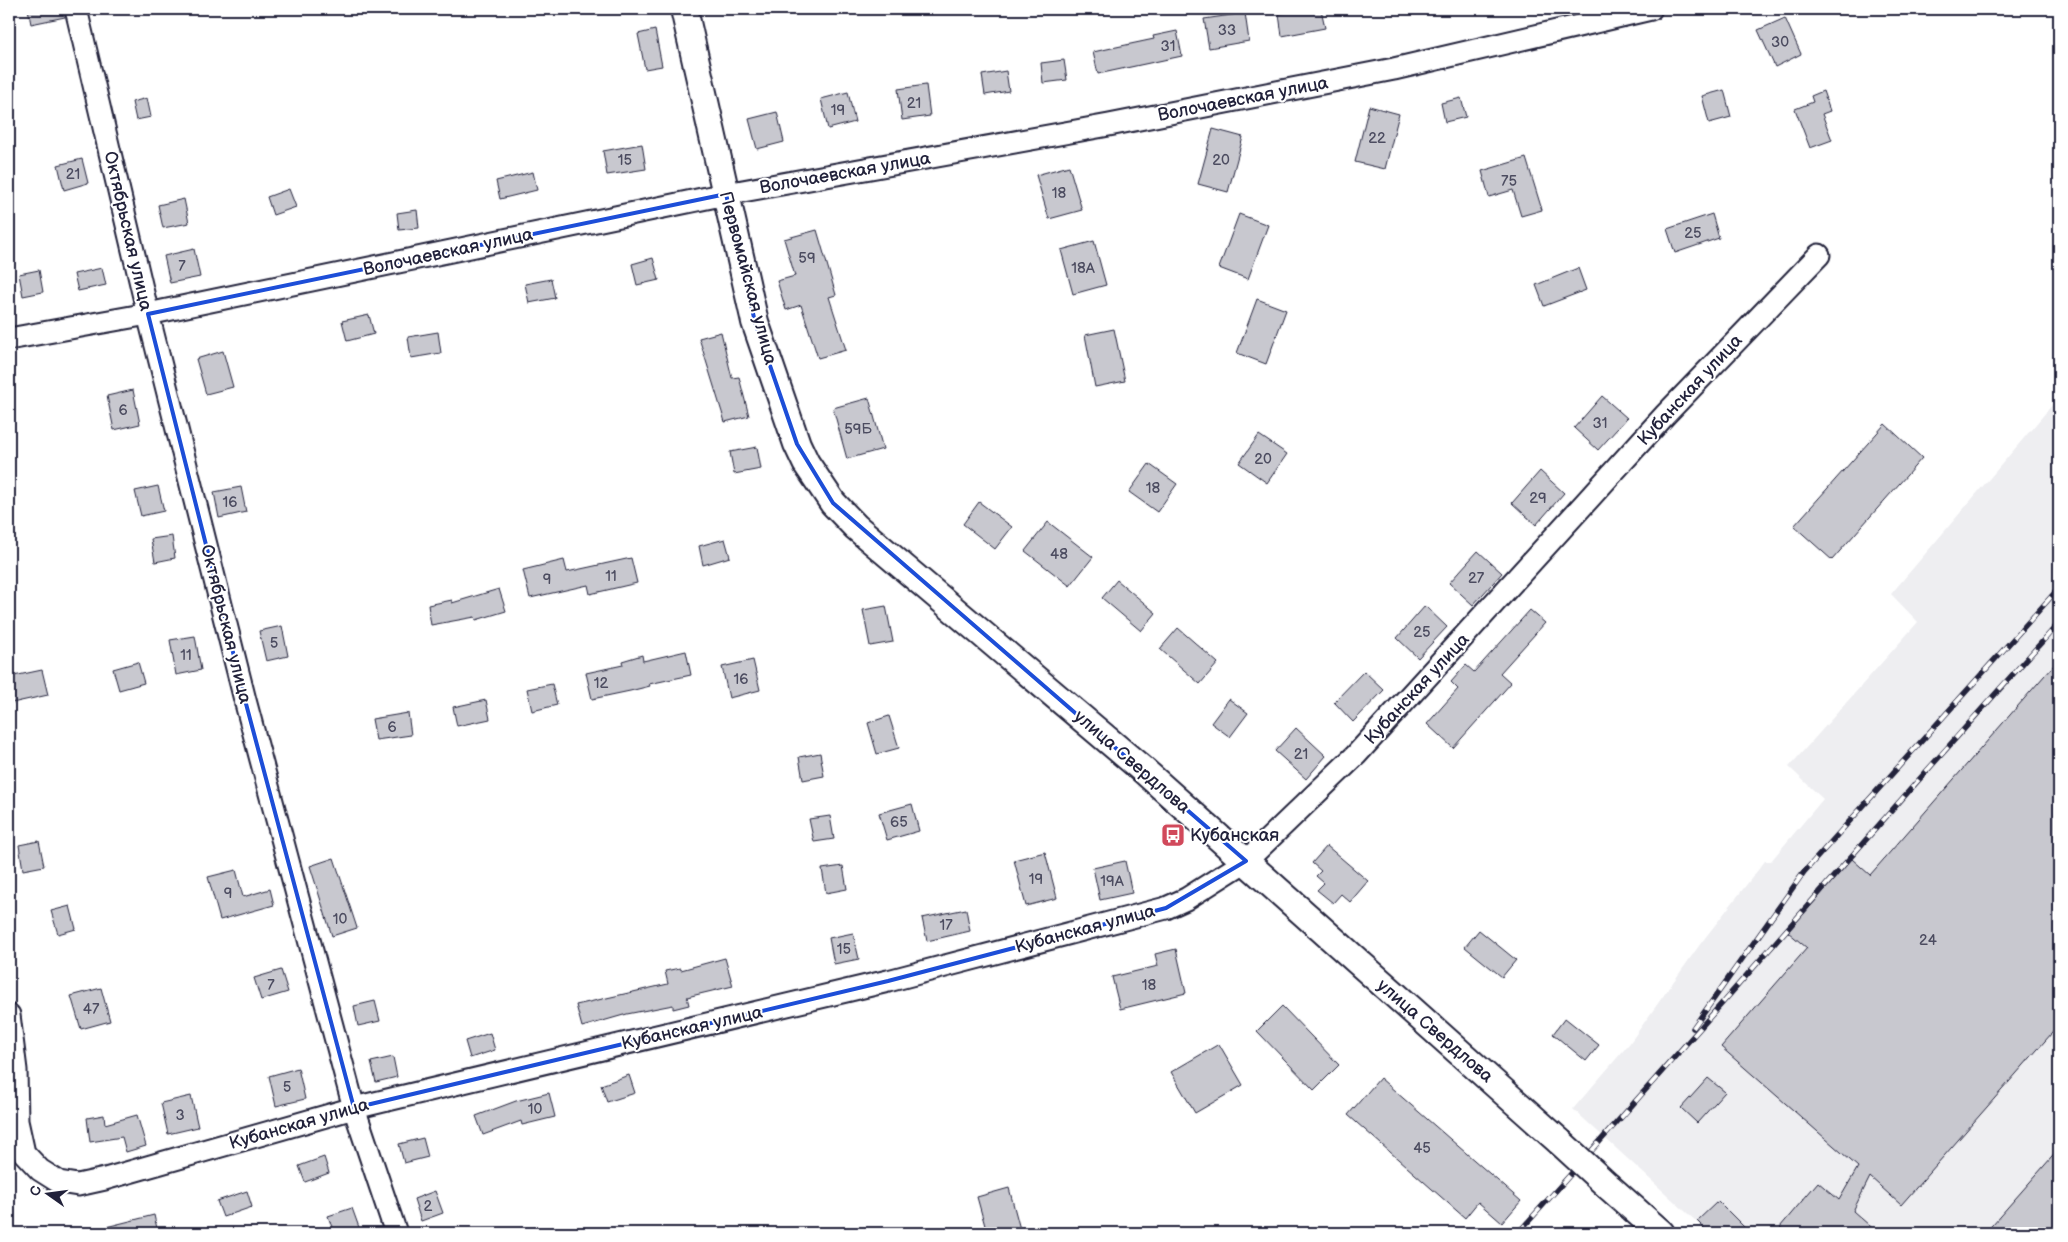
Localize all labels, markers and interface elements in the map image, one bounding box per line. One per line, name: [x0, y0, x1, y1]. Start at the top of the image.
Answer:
house number: 33: [1218, 21, 1236, 40]
house number: 30: [1771, 33, 1789, 52]
house number: 31: [1160, 37, 1176, 56]
street label: Волочаевская улица: [1156, 72, 1330, 126]
house number: 21: [907, 94, 921, 113]
house number: 19: [831, 101, 845, 120]
house number: 22: [1368, 129, 1386, 148]
street label: Волочаевская улица: [758, 148, 932, 198]
street label: Октябрьская улица: [99, 149, 157, 313]
house number: 15: [618, 151, 632, 170]
house number: 20: [1212, 151, 1230, 170]
house number: 21: [66, 165, 80, 184]
house number: 75: [1501, 172, 1517, 191]
house number: 18: [1052, 184, 1067, 203]
street label: Первомайская улица: [715, 189, 781, 367]
street label: Волочаевская улица: [361, 224, 535, 280]
house number: 25: [1684, 224, 1702, 243]
house number: 59: [798, 249, 816, 268]
house number: 7: [178, 257, 186, 276]
house number: 18А: [1071, 259, 1096, 278]
street label: Кубанская улица: [1633, 330, 1747, 450]
house number: 6: [118, 401, 128, 420]
house number: 31: [1592, 414, 1608, 433]
house number: 59Б: [844, 420, 872, 439]
house number: 20: [1254, 450, 1272, 469]
house number: 18: [1146, 479, 1161, 498]
house number: 29: [1529, 489, 1547, 508]
house number: 16: [223, 493, 237, 512]
street label: Октябрьская улица: [196, 542, 256, 706]
house number: 48: [1050, 545, 1068, 564]
house number: 11: [605, 567, 617, 586]
house number: 27: [1468, 569, 1485, 588]
house number: 9: [543, 570, 551, 589]
house number: 25: [1413, 623, 1431, 642]
street label: Кубанская улица: [1360, 629, 1474, 749]
house number: 5: [270, 634, 278, 653]
house number: 11: [180, 646, 192, 665]
house number: 16: [734, 670, 748, 689]
house number: 12: [594, 674, 608, 693]
street label: улица Свердлова: [1070, 706, 1194, 818]
house number: 6: [387, 718, 397, 737]
house number: 21: [1294, 745, 1308, 764]
house number: 65: [890, 813, 908, 832]
bus stop icon: Кубанская: [1160, 822, 1186, 848]
place label: Кубанская: [1190, 825, 1279, 846]
house number: 19: [1029, 870, 1043, 889]
house number: 19А: [1100, 872, 1125, 891]
house number: 9: [224, 884, 232, 903]
street label: Кубанская улица: [1013, 900, 1158, 958]
house number: 10: [333, 910, 347, 929]
house number: 17: [939, 916, 953, 935]
house number: 24: [1919, 931, 1937, 950]
house number: 15: [837, 940, 851, 959]
street label: улица Свердлова: [1373, 975, 1497, 1087]
house number: 7: [267, 976, 275, 995]
house number: 18: [1142, 976, 1157, 995]
house number: 47: [83, 1000, 100, 1019]
street label: Кубанская улица: [619, 1001, 765, 1054]
house number: 5: [283, 1078, 291, 1097]
street label: Кубанская улица: [227, 1094, 371, 1154]
house number: 10: [528, 1100, 542, 1119]
house number: 3: [175, 1106, 185, 1125]
house number: 45: [1413, 1139, 1431, 1158]
north arrow: [22, 1170, 72, 1220]
text: С: [26, 1184, 45, 1198]
house number: 2: [424, 1197, 433, 1216]

